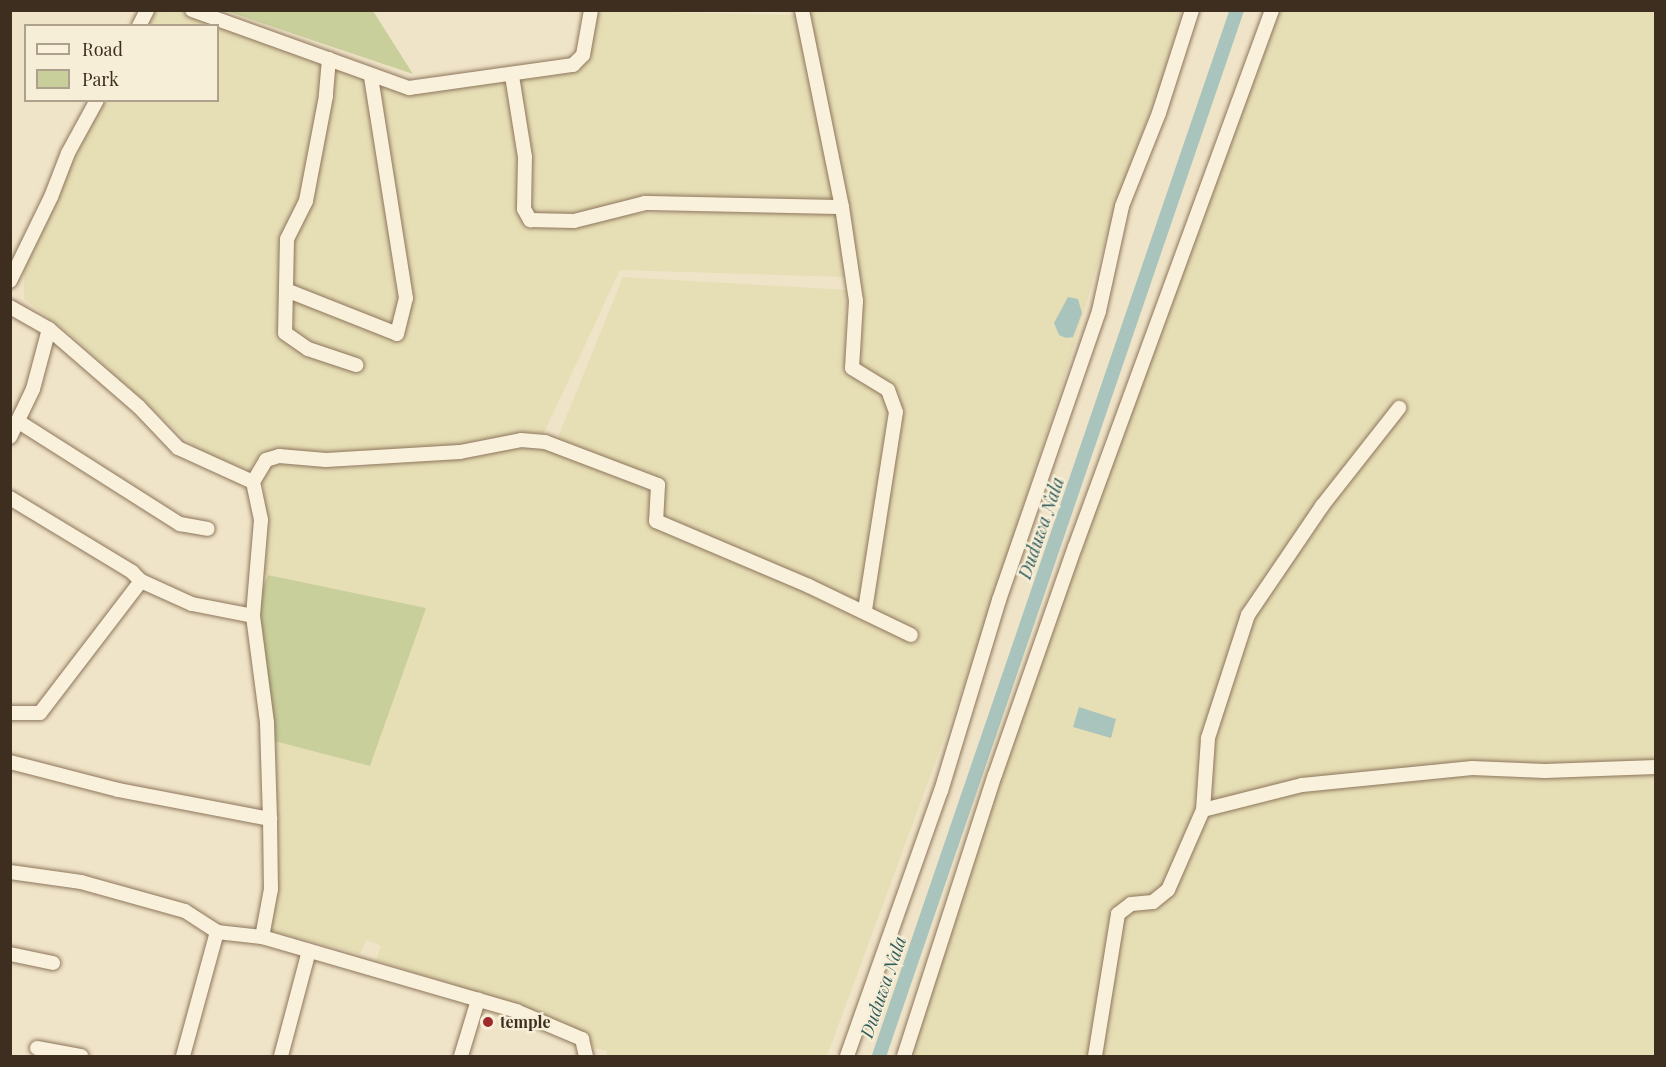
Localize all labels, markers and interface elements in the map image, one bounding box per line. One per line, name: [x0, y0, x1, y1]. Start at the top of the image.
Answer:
legend: [24, 24, 219, 102]
text: Road: [82, 37, 123, 61]
text: Park: [82, 67, 119, 91]
water label: Duduwa Nala: [1014, 474, 1068, 582]
water label: Duduwa Nala: [856, 933, 910, 1041]
place label: temple: [500, 1012, 551, 1032]
marker: temple: [481, 1015, 495, 1029]

